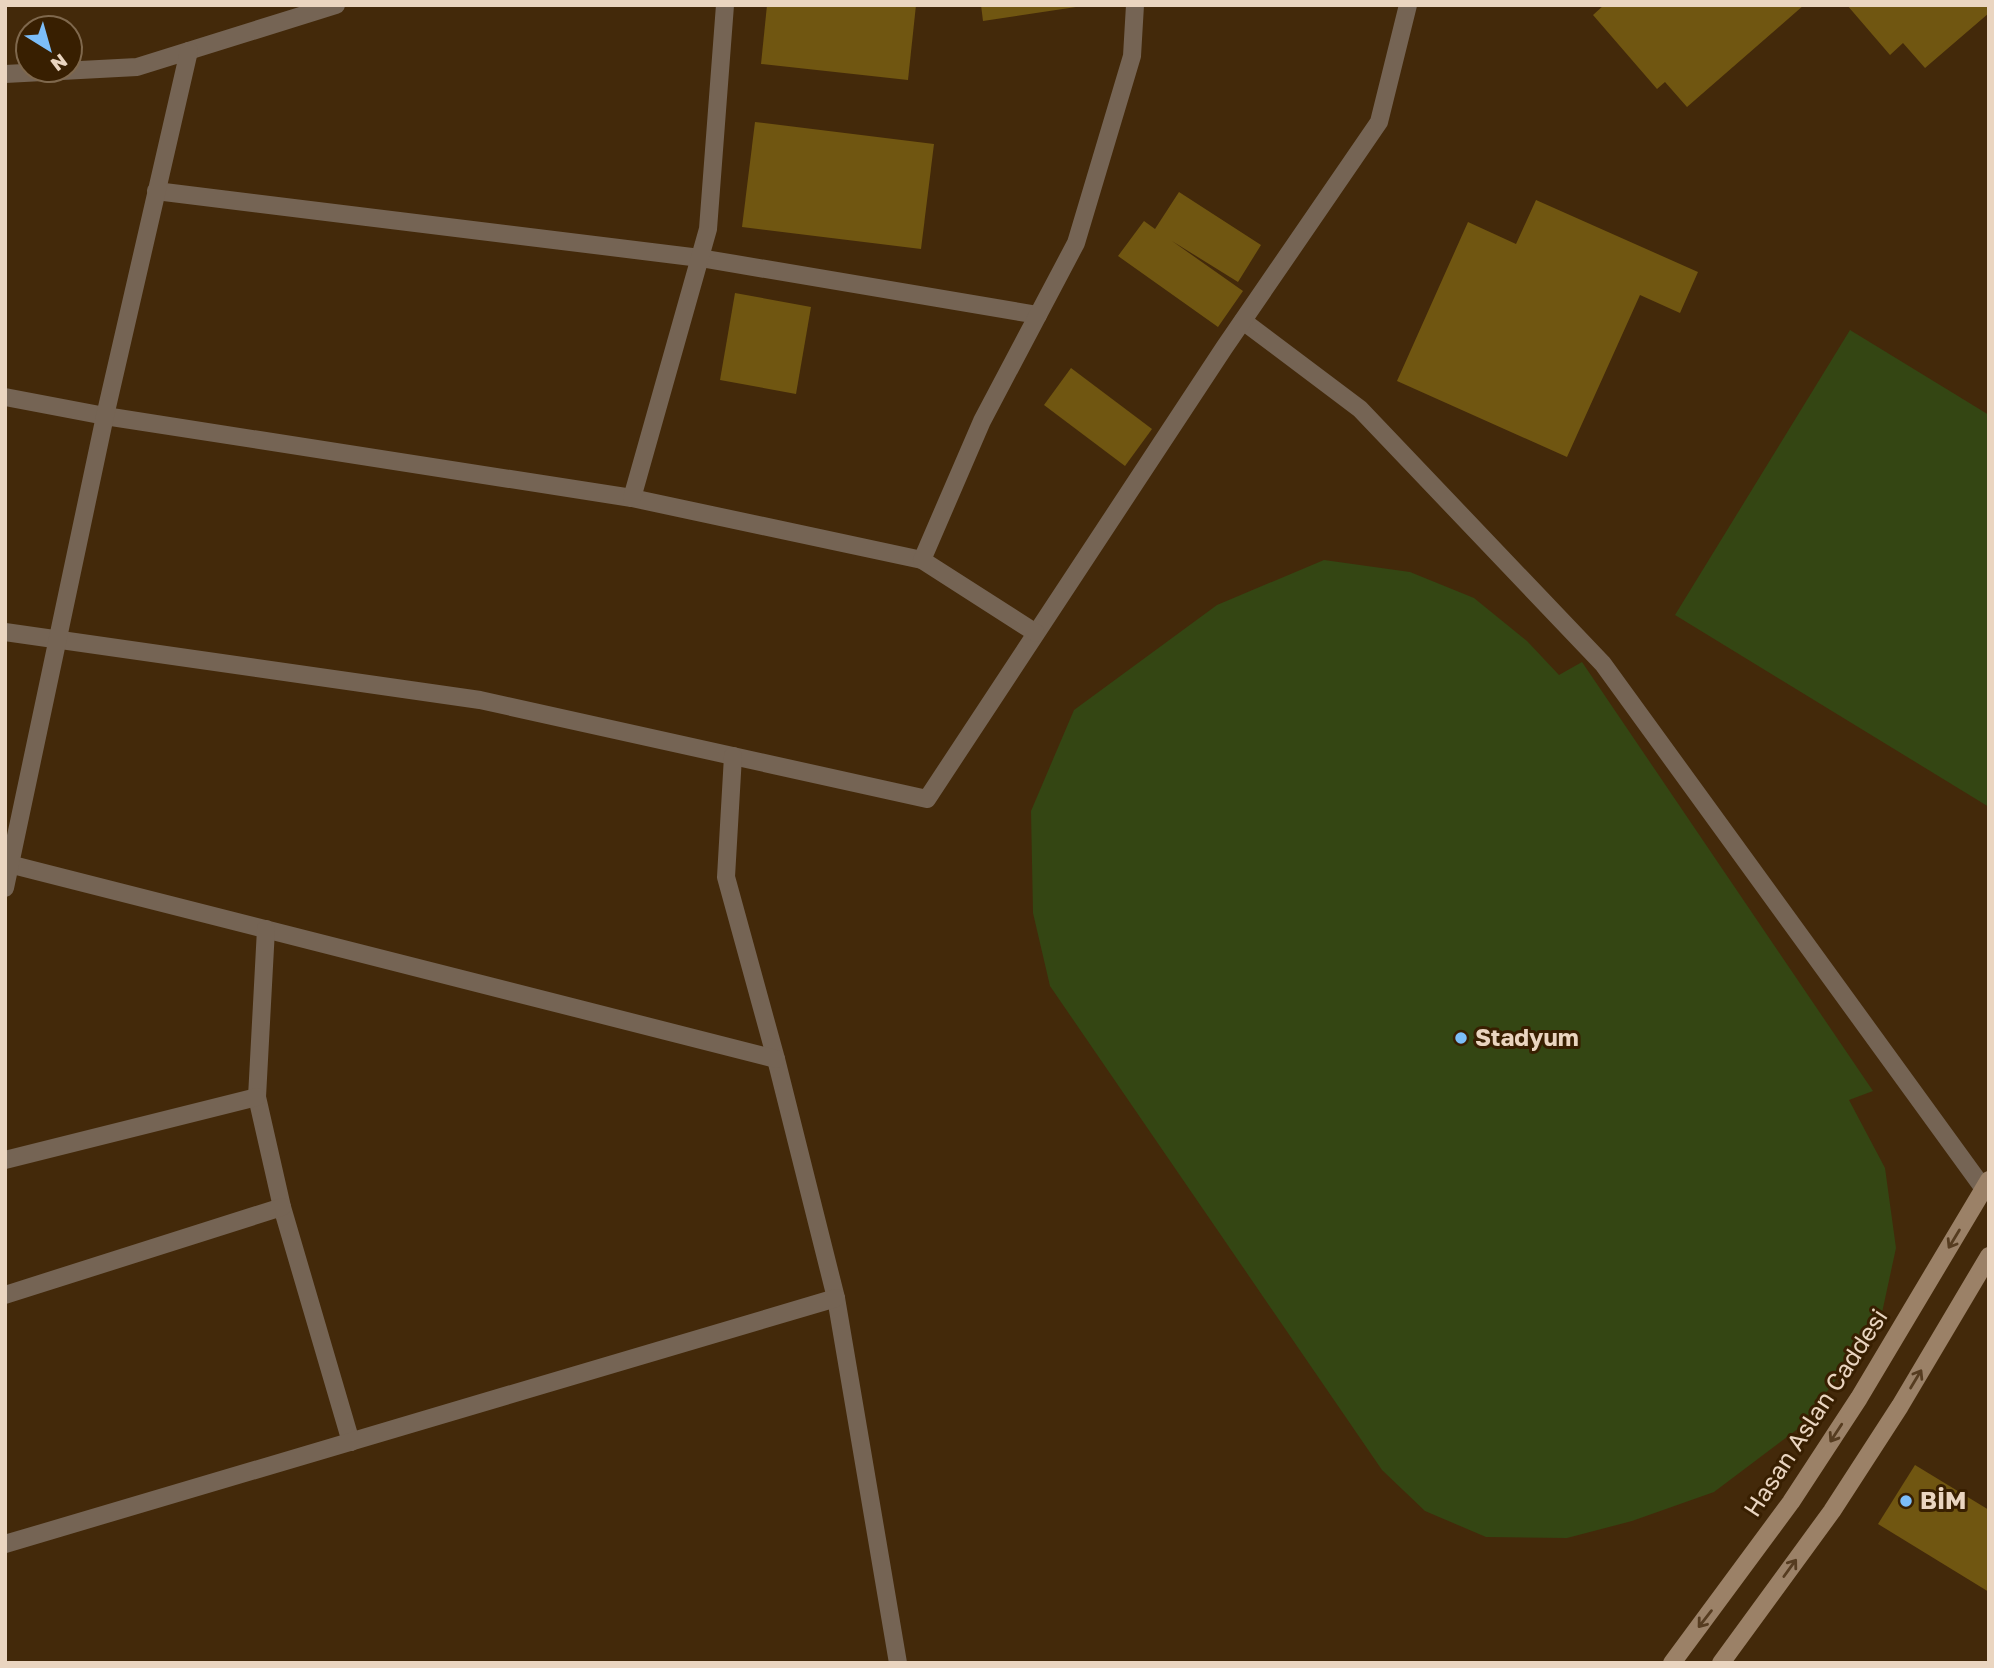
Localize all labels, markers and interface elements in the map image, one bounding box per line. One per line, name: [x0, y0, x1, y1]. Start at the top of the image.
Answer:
north arrow: [14, 14, 84, 84]
text: N: [47, 49, 72, 77]
place label: Stadyum: [1475, 1022, 1579, 1051]
marker: Stadyum: [1453, 1030, 1469, 1046]
one-way arrow: [1946, 1228, 1960, 1248]
street label: Hasan Aslan Caddesi: [1737, 1303, 1893, 1522]
one-way arrow: [1909, 1369, 1923, 1389]
one-way arrow: [1828, 1423, 1842, 1443]
place label: BİM: [1920, 1485, 1966, 1514]
marker: BİM: [1898, 1493, 1914, 1509]
one-way arrow: [1783, 1559, 1797, 1578]
one-way arrow: [1697, 1610, 1712, 1628]

